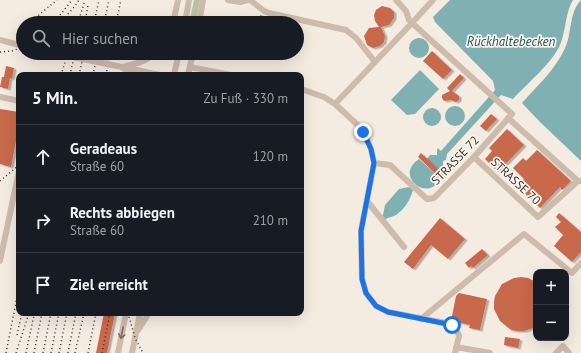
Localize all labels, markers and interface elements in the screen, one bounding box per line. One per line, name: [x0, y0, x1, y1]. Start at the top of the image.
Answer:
search box: [16, 16, 304, 60]
icon: search: [30, 27, 52, 49]
text: Hier suchen: [62, 29, 138, 48]
water label: Rückhaltebecken: [467, 33, 555, 50]
text: 5 Min.: [32, 87, 78, 109]
text: Zu Fuß · 330 m: [204, 90, 288, 107]
route end: [354, 123, 372, 141]
street label: STRASSE 72: [428, 132, 482, 188]
text: Geradeaus: [70, 139, 137, 158]
icon: ahead: [32, 146, 54, 168]
text: 120 m: [253, 148, 288, 165]
street label: STRASSE 70: [488, 154, 544, 208]
text: Straße 60: [70, 158, 124, 175]
text: Rechts abbiegen: [70, 203, 175, 222]
icon: right: [32, 210, 54, 232]
text: 210 m: [253, 212, 288, 229]
text: Straße 60: [70, 222, 124, 239]
map controls: [533, 269, 569, 341]
button: +: [533, 269, 569, 305]
icon: arrive: [32, 274, 54, 296]
text: Ziel erreicht: [70, 275, 148, 294]
button: −: [533, 305, 569, 341]
route start: [443, 316, 461, 334]
one-way arrow: [118, 326, 126, 339]

